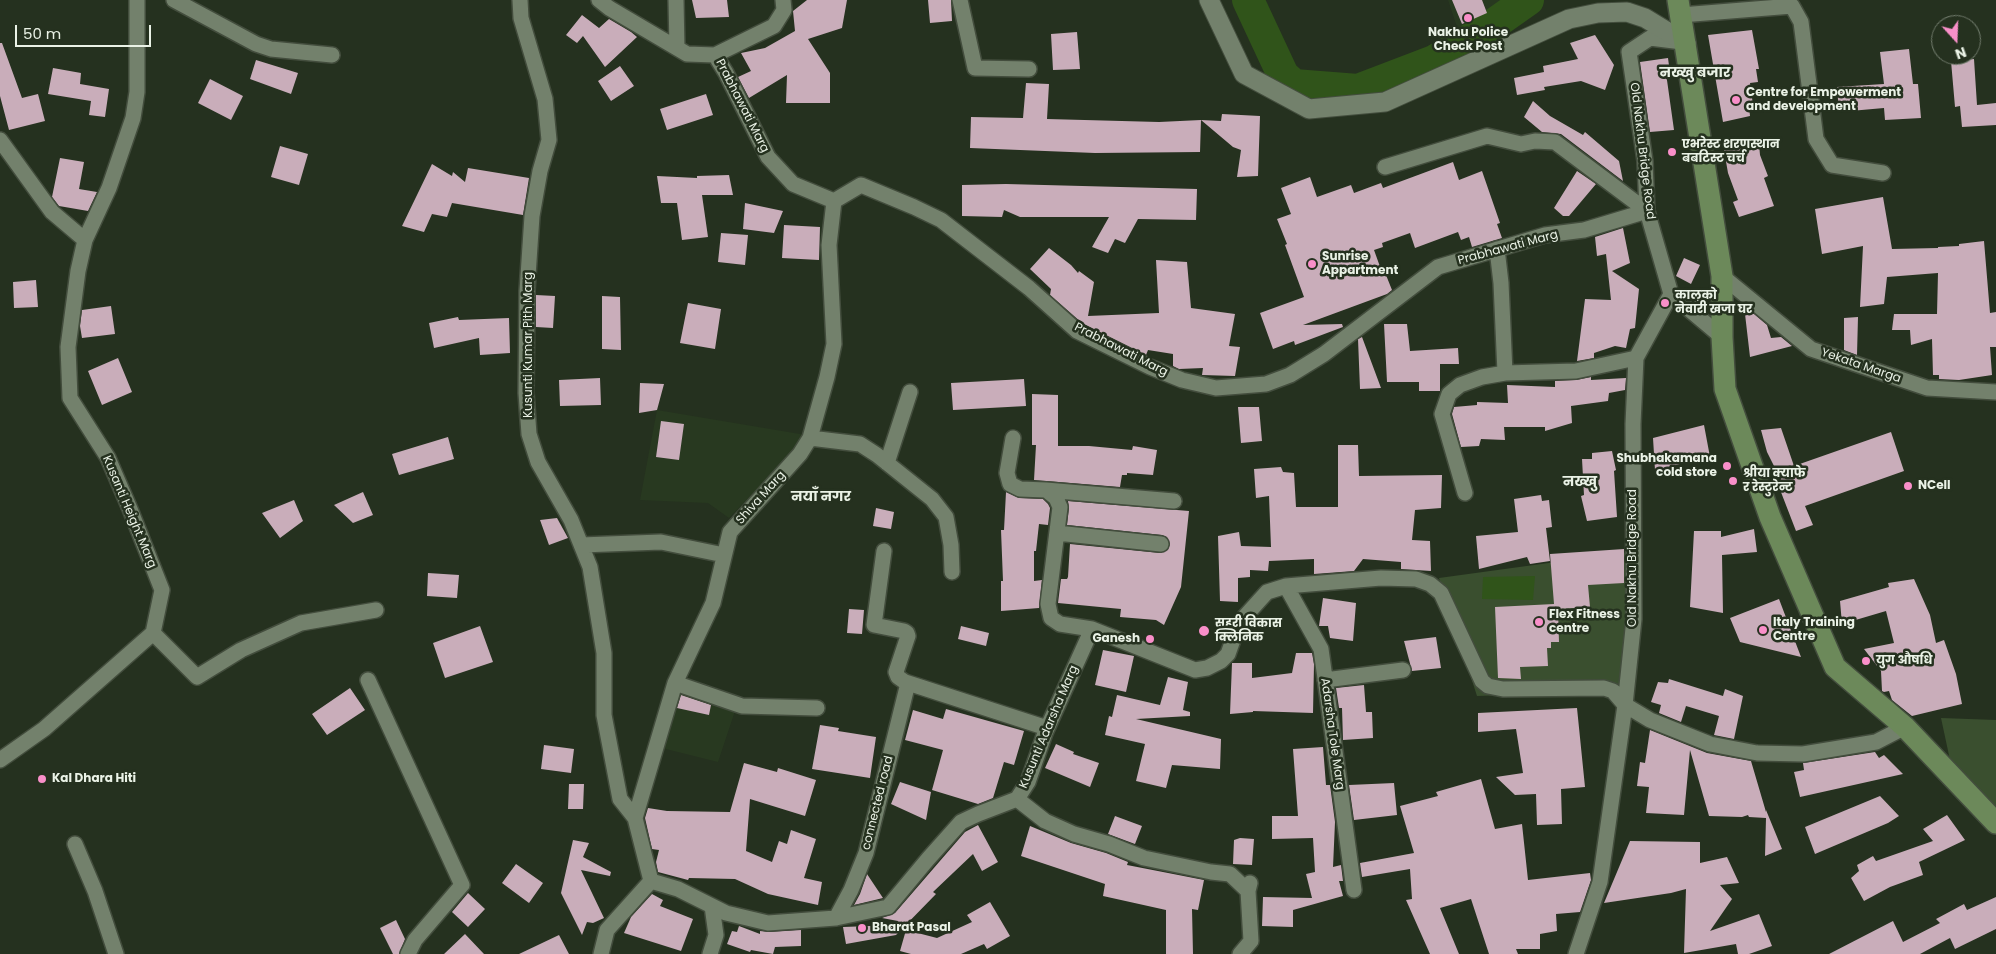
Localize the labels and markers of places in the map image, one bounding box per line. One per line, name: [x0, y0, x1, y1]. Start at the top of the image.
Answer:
marker: Nakhu Police Check Post: [1462, 12, 1474, 24]
place label: Nakhu Police Check Post: [1428, 26, 1508, 54]
place label: Centre for Empowerment and development: [1746, 86, 1901, 114]
marker: Centre for Empowerment and development: [1730, 94, 1742, 106]
place label: एभरेस्ट शरणस्थान बबटिस्ट चर्च: [1682, 138, 1780, 166]
marker: एभरेस्ट शरणस्थान बबटिस्ट चर्च: [1666, 146, 1678, 158]
place label: Sunrise Appartment: [1322, 250, 1398, 278]
marker: Sunrise Appartment: [1306, 258, 1318, 270]
place label: कालुको नेवारी खजा घर: [1675, 289, 1752, 317]
marker: कालुको नेवारी खजा घर: [1659, 297, 1671, 309]
place label: Shubhakamana cold store: [1616, 452, 1717, 480]
marker: Shubhakamana cold store: [1721, 460, 1733, 472]
place label: श्रीया क्याफे र रेस्टुरेन्ट: [1743, 467, 1806, 495]
marker: श्रीया क्याफे र रेस्टुरेन्ट: [1727, 475, 1739, 487]
place label: NCell: [1918, 479, 1951, 493]
marker: NCell: [1902, 480, 1914, 492]
place label: Flex Fitness centre: [1549, 608, 1620, 636]
marker: Flex Fitness centre: [1533, 616, 1545, 628]
place label: Italy Training Centre: [1773, 616, 1855, 644]
place label: सहरी विकास क्लिनिक: [1215, 617, 1282, 645]
marker: सहरी विकास क्लिनिक: [1197, 624, 1211, 638]
marker: Italy Training Centre: [1757, 624, 1769, 636]
place label: Ganesh: [1092, 632, 1140, 646]
marker: Ganesh: [1144, 633, 1156, 645]
place label: युग औषधि: [1876, 654, 1932, 668]
marker: युग औषधि: [1860, 655, 1872, 667]
place label: Kal Dhara Hiti: [52, 772, 136, 786]
marker: Kal Dhara Hiti: [36, 773, 48, 785]
place label: Bharat Pasal: [872, 921, 951, 935]
marker: Bharat Pasal: [856, 922, 868, 934]

